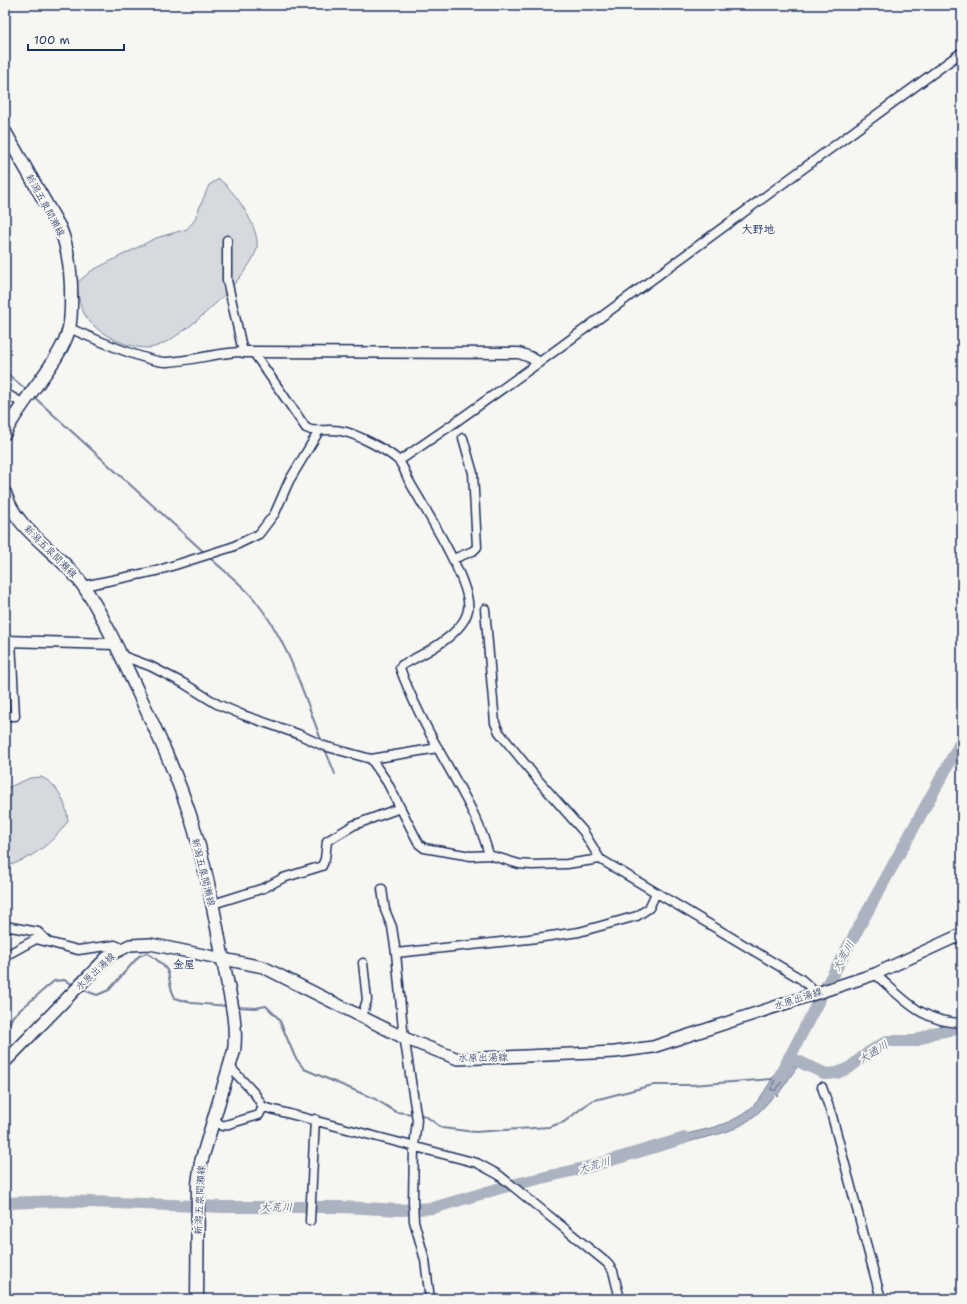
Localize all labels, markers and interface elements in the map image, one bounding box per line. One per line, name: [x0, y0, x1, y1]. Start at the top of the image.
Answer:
scale bar: [28, 26, 124, 52]
text: 100 m: [34, 32, 70, 48]
street label: 新潟五泉間瀬線: [23, 171, 68, 239]
district label: 大野地: [742, 222, 775, 237]
street label: 新潟五泉間瀬線: [21, 522, 80, 581]
street label: 新潟五泉間瀬線: [189, 837, 218, 908]
water label: 大荒川: [829, 938, 858, 974]
street label: 水原出湯線: [73, 950, 118, 993]
district label: 金屋: [173, 957, 195, 972]
street label: 水原出湯線: [772, 985, 824, 1012]
water label: 大通川: [855, 1037, 891, 1068]
street label: 水原出湯線: [458, 1051, 508, 1064]
water label: 大荒川: [576, 1154, 612, 1177]
street label: 新潟五泉間瀬線: [191, 1165, 208, 1235]
water label: 大荒川: [260, 1200, 293, 1215]

